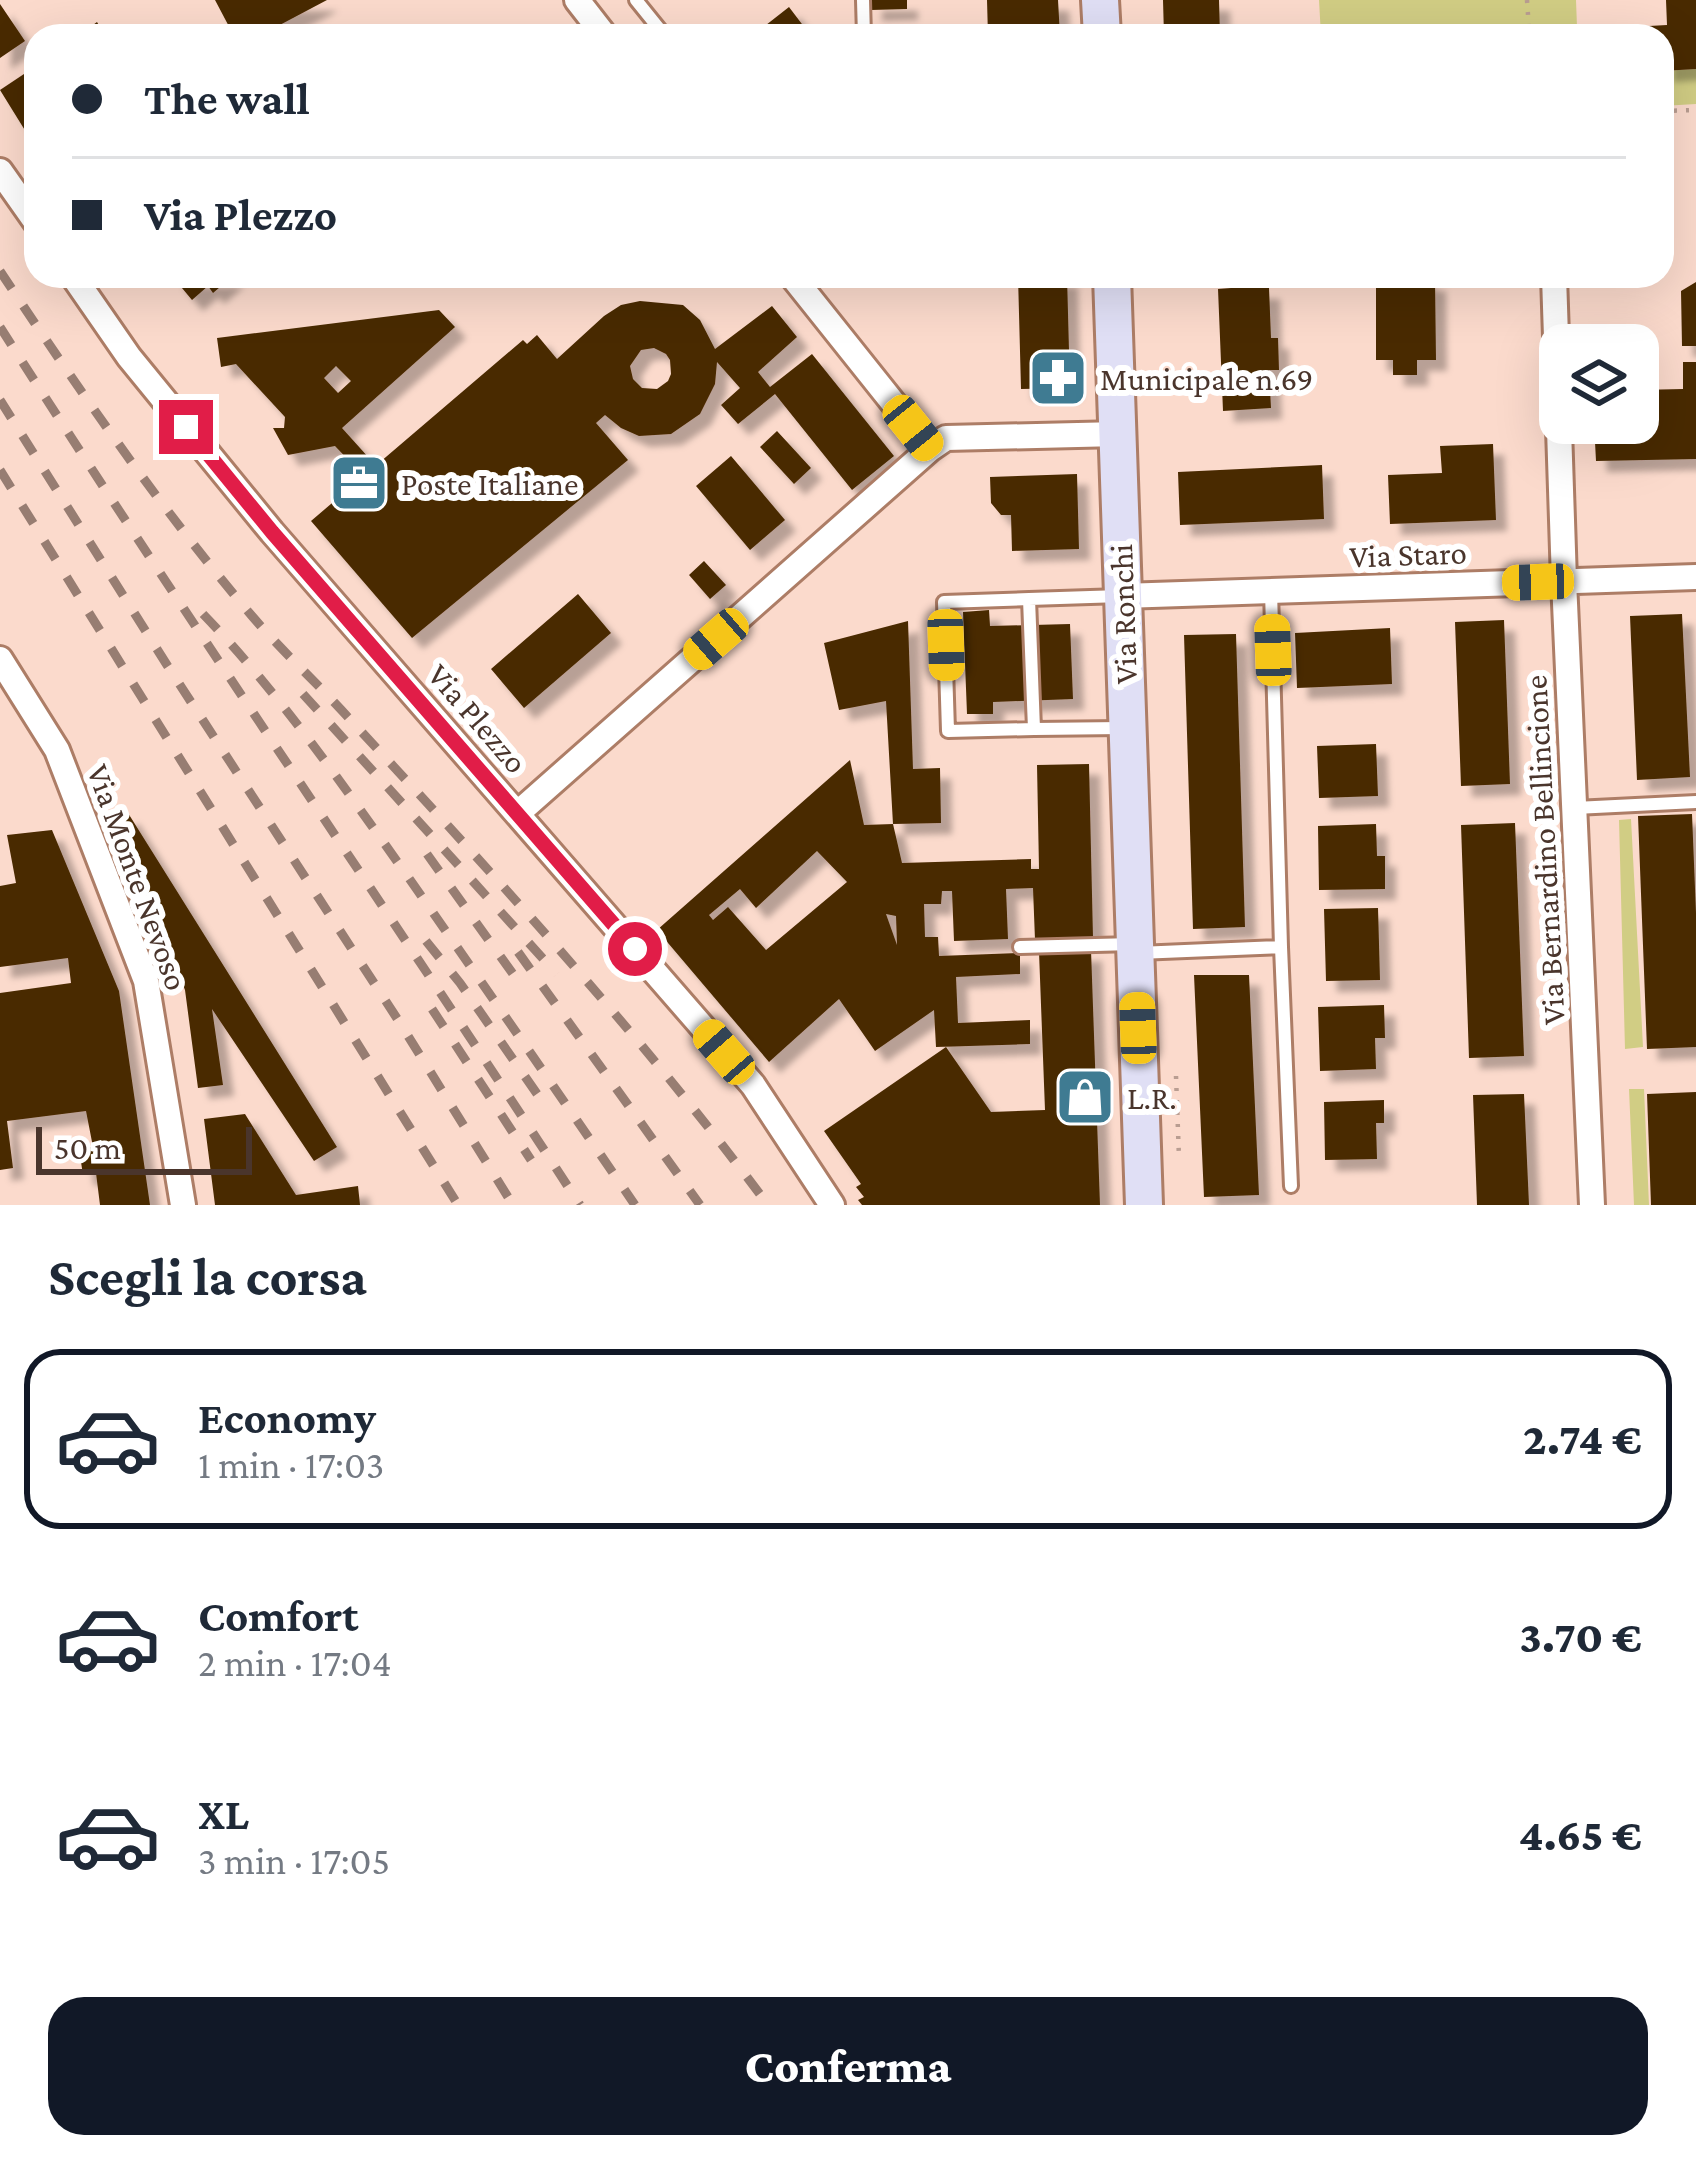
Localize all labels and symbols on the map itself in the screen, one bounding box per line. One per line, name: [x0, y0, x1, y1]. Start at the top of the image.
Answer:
pharmacy icon: Municipale n.69: [1027, 347, 1089, 409]
place label: Municipale n.69: [1100, 360, 1313, 397]
car: [876, 389, 950, 467]
route end: [159, 400, 213, 454]
office icon: Poste Italiane: [328, 452, 390, 514]
place label: Poste Italiane: [401, 465, 578, 502]
street label: Via Staro: [1349, 533, 1467, 575]
street label: Via Ronchi: [1102, 543, 1144, 685]
car: [1501, 563, 1575, 601]
car: [677, 602, 755, 676]
car: [927, 608, 965, 682]
car: [1254, 613, 1292, 687]
street label: Via Plezzo: [421, 656, 535, 780]
street label: Via Bernardino Bellincione: [1516, 674, 1572, 1026]
street label: Via Monte Nevoso: [80, 759, 196, 995]
route start: [608, 922, 662, 976]
car: [1119, 991, 1157, 1065]
car: [687, 1013, 761, 1091]
shop icon: L.R.: [1054, 1066, 1116, 1128]
place label: L.R.: [1127, 1079, 1177, 1116]
scale bar: [36, 1121, 252, 1174]

